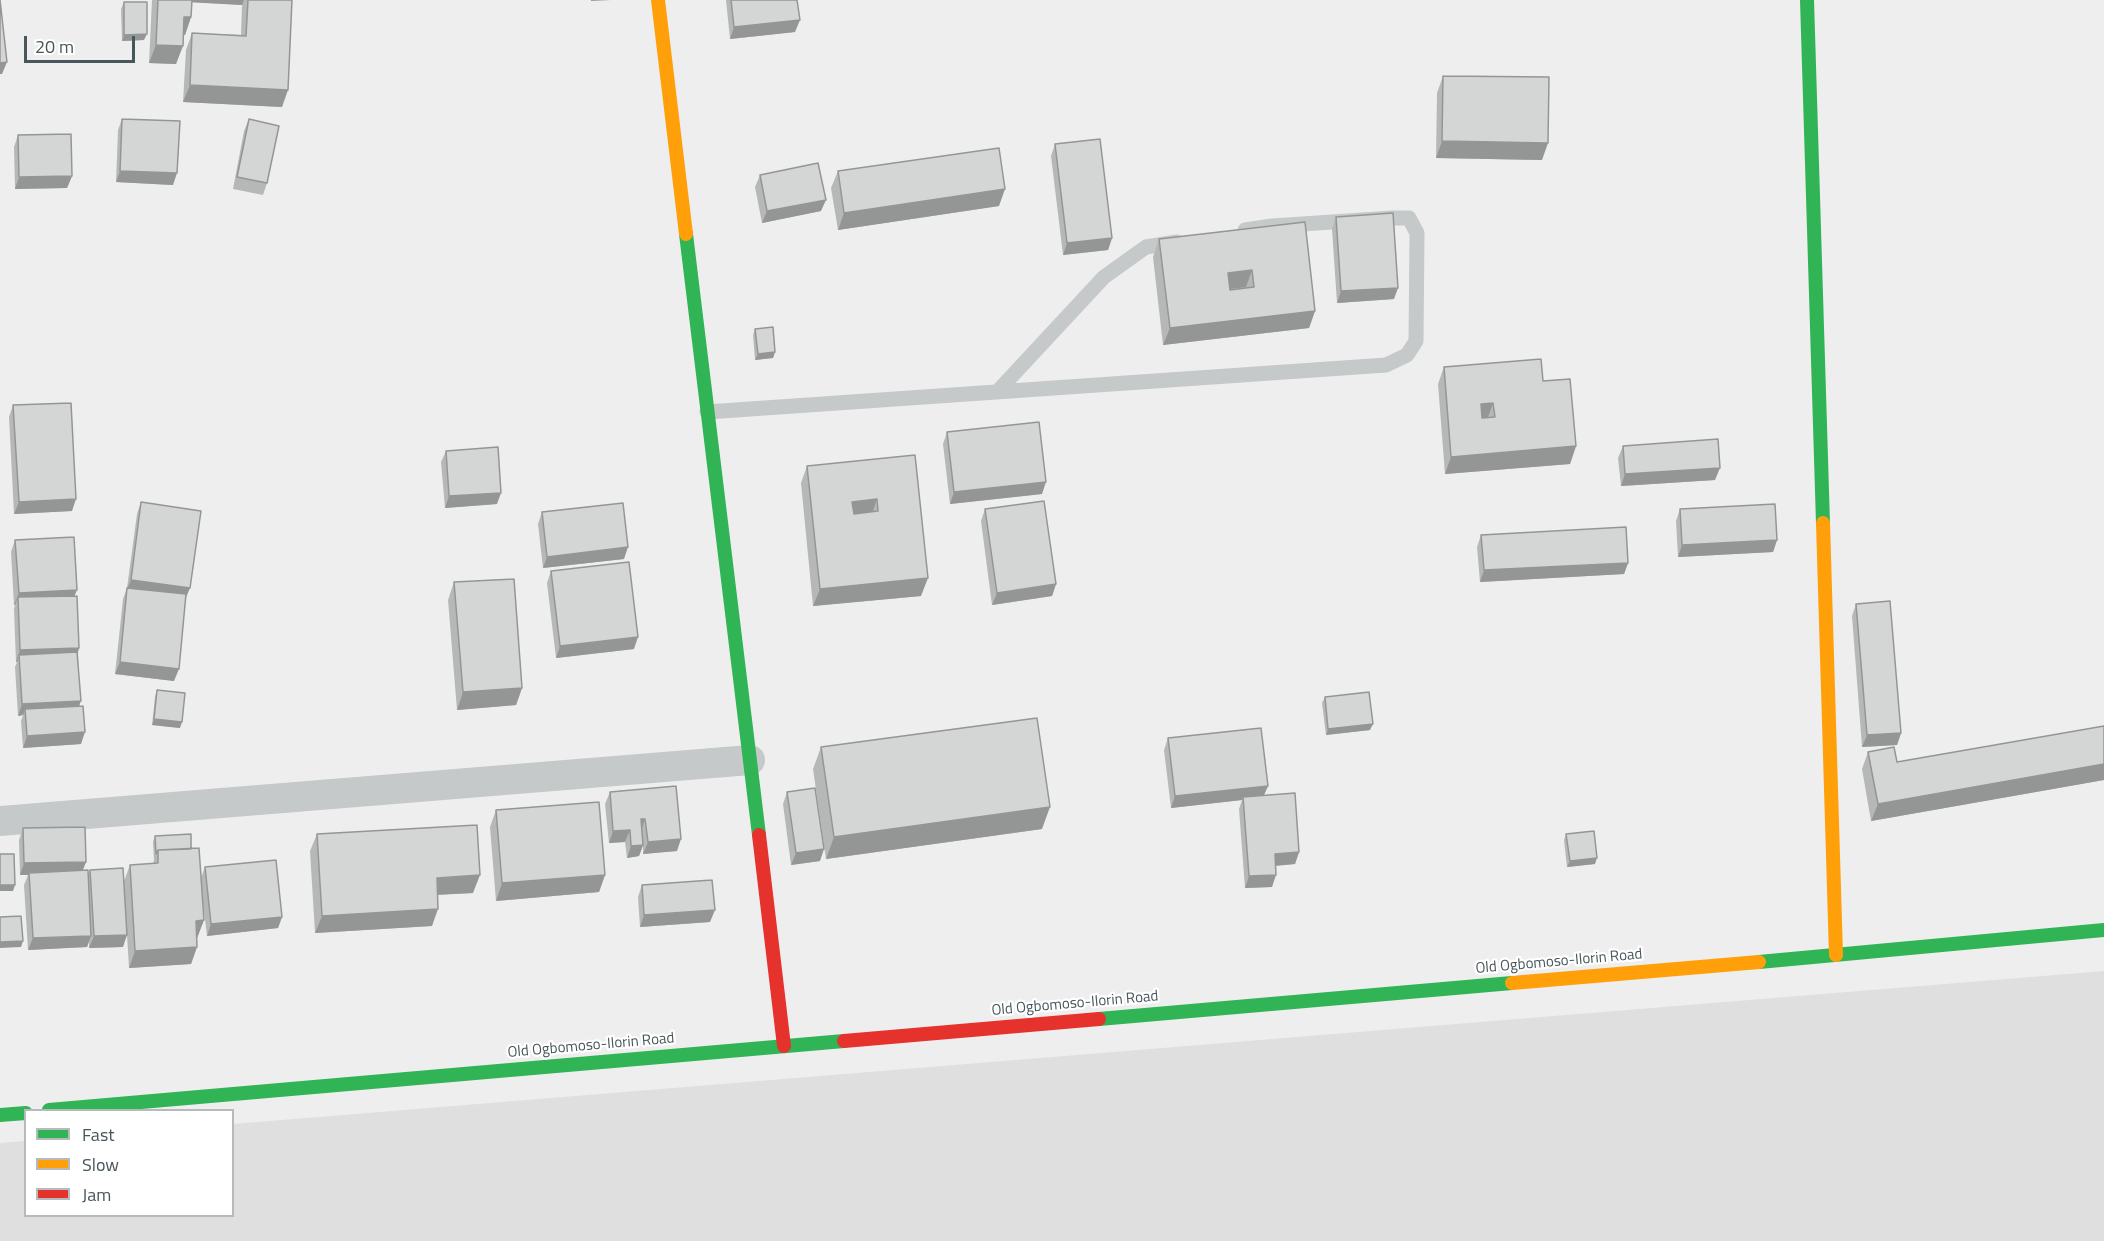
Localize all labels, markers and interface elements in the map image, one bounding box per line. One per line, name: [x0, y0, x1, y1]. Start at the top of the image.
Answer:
scale bar: [27, 24, 138, 62]
text: 20 m: [35, 33, 74, 60]
street label: Old Ogbomoso-Ilorin Road: [1475, 946, 1643, 978]
street label: Old Ogbomoso-Ilorin Road: [991, 988, 1159, 1020]
street label: Old Ogbomoso-Ilorin Road: [507, 1030, 675, 1062]
legend: [24, 1109, 234, 1217]
text: Fast: [82, 1121, 115, 1148]
text: Slow: [82, 1151, 119, 1178]
text: Jam: [82, 1181, 111, 1208]

